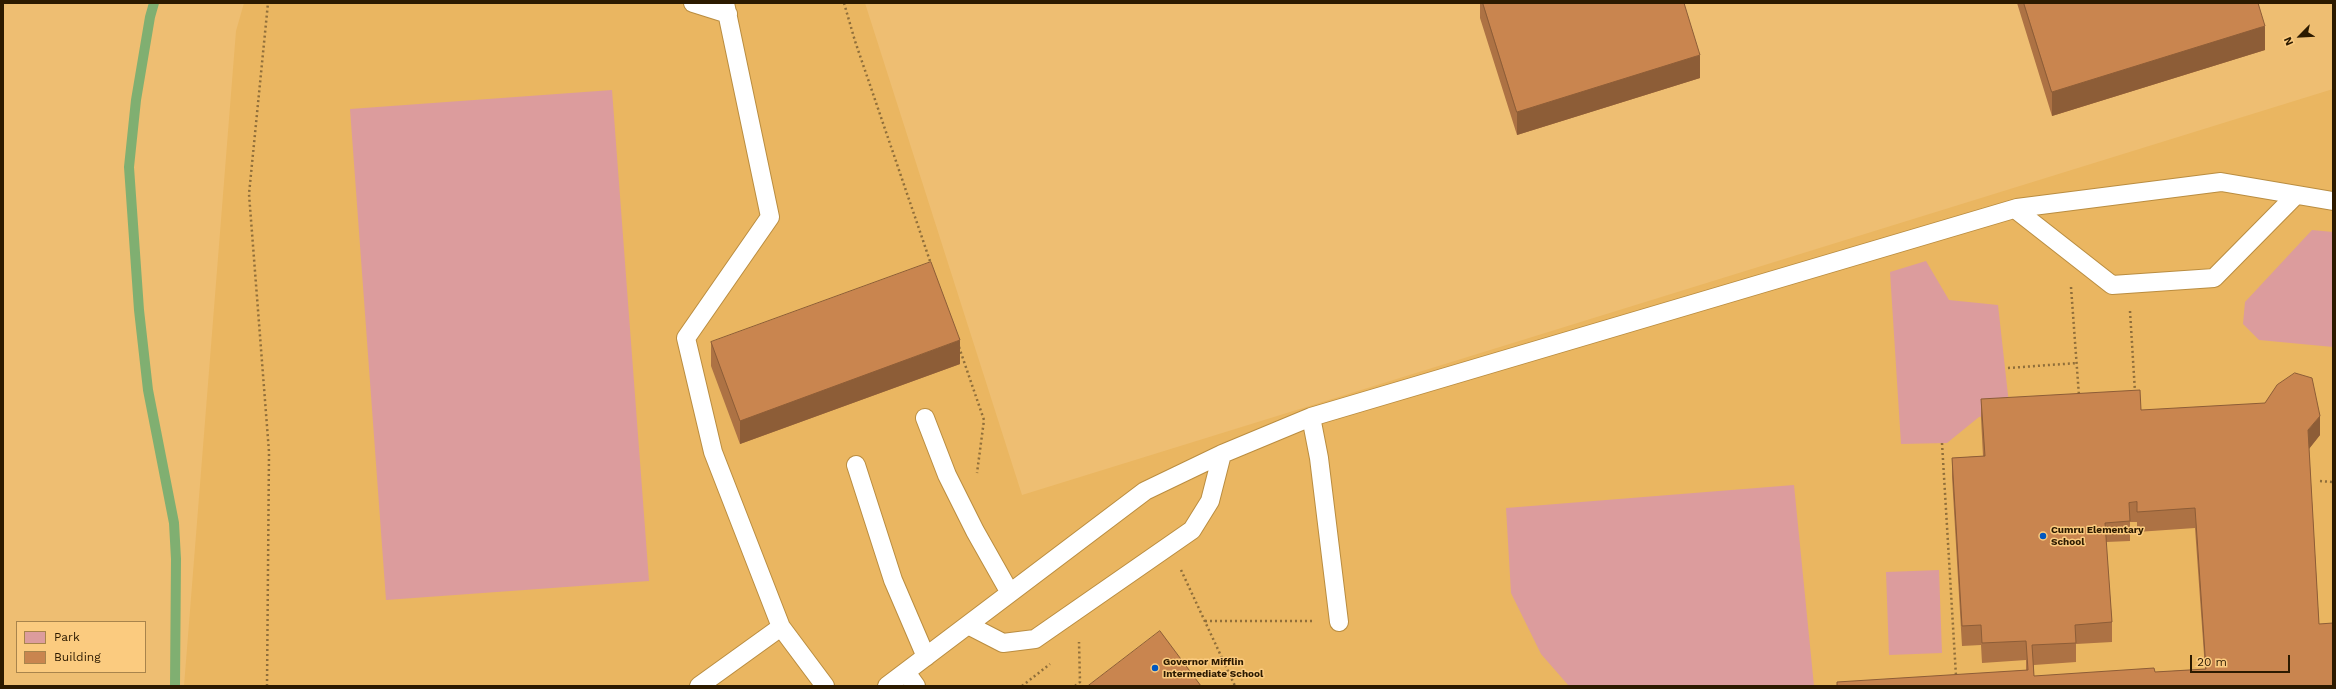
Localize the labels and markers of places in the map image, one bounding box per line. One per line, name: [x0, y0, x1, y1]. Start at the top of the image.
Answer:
place label: Cumru Elementary School: [2051, 524, 2144, 548]
marker: Cumru Elementary School: [2038, 531, 2048, 541]
place label: Governor Mifflin Intermediate School: [1163, 656, 1263, 680]
marker: Governor Mifflin Intermediate School: [1150, 663, 1160, 673]

